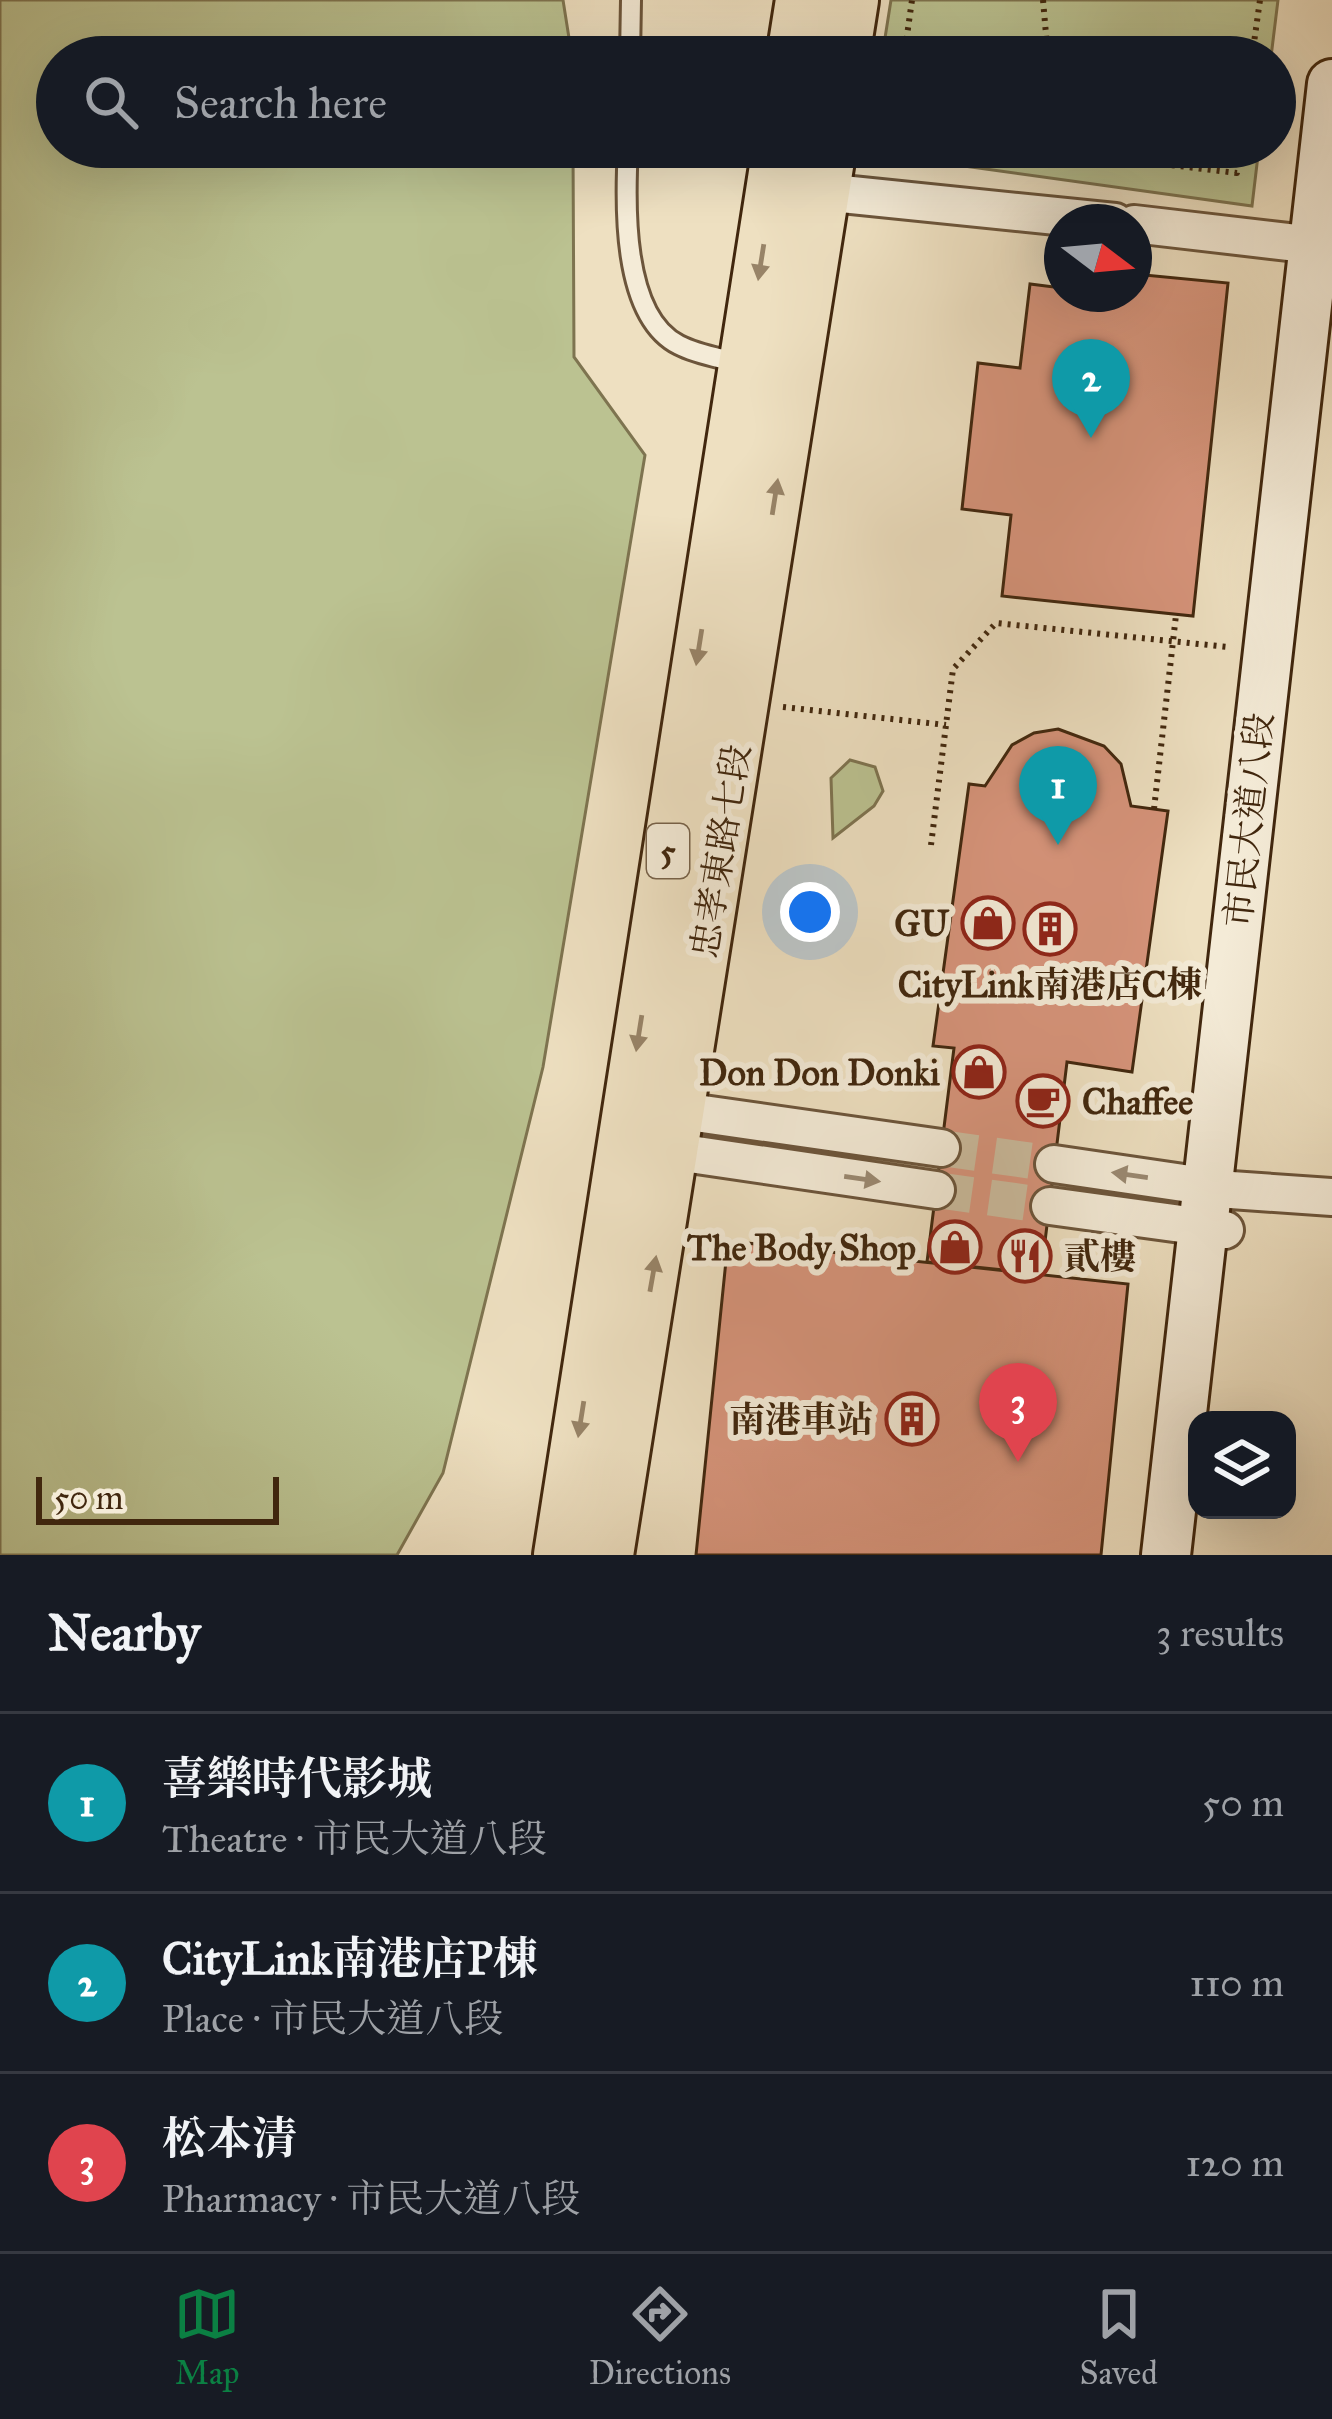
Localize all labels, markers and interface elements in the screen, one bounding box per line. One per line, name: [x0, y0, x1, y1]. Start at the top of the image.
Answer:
search box: [36, 36, 1296, 168]
icon: search: [78, 69, 144, 135]
text: Search here: [174, 75, 387, 130]
north arrow: [1044, 204, 1152, 312]
one-way arrow: [751, 244, 770, 282]
pin: 2: [1052, 339, 1130, 438]
one-way arrow: [766, 478, 785, 515]
one-way arrow: [689, 629, 708, 667]
street label: 市民大道八段: [1216, 710, 1282, 930]
street label: 忠孝東路七段: [682, 741, 760, 961]
pin: 1: [1019, 746, 1097, 845]
road number: 5: [647, 824, 689, 878]
your location: [780, 882, 840, 942]
shop icon: GU: [960, 895, 1016, 951]
building icon: CityLink南港店C棟: [1022, 901, 1078, 957]
place label: GU: [894, 902, 950, 946]
place label: CityLink南港店C棟: [898, 963, 1202, 1007]
one-way arrow: [630, 1015, 649, 1052]
shop icon: Don Don Donki: [951, 1044, 1007, 1100]
place label: Don Don Donki: [699, 1051, 940, 1095]
cafe icon: Chaffee: [1015, 1073, 1071, 1129]
place label: Chaffee: [1082, 1080, 1193, 1124]
one-way arrow: [1111, 1165, 1149, 1184]
one-way arrow: [843, 1170, 881, 1189]
shop icon: The Body Shop: [927, 1219, 983, 1275]
place label: The Body Shop: [687, 1226, 916, 1270]
restaurant icon: 貳樓: [997, 1228, 1053, 1284]
place label: 貳樓: [1064, 1235, 1136, 1279]
one-way arrow: [644, 1255, 663, 1292]
pin: 3: [979, 1363, 1057, 1462]
building icon: 南港車站: [884, 1391, 940, 1447]
place label: 南港車站: [729, 1398, 873, 1442]
one-way arrow: [571, 1400, 590, 1438]
map controls: [1188, 1411, 1296, 1519]
button: layers: [1188, 1411, 1296, 1519]
scale bar: [36, 1471, 279, 1524]
text: 50 m: [54, 1478, 123, 1518]
text: Nearby: [48, 1602, 200, 1664]
text: 3 results: [1156, 1609, 1284, 1657]
text: 喜樂時代影城: [162, 1751, 432, 1806]
text: 1: [79, 1779, 95, 1827]
text: 50 m: [1202, 1779, 1284, 1827]
text: Theatre · 市民大道八段: [162, 1815, 547, 1863]
text: CityLink南港店P棟: [162, 1931, 538, 1986]
text: 2: [77, 1959, 97, 2007]
text: 110 m: [1189, 1959, 1284, 2007]
text: Place · 市民大道八段: [162, 1995, 503, 2043]
text: 松本清: [162, 2111, 297, 2166]
text: 3: [79, 2139, 95, 2187]
text: 120 m: [1185, 2139, 1284, 2187]
text: Pharmacy · 市民大道八段: [162, 2175, 580, 2223]
tab: Map: [174, 2281, 240, 2393]
tab: Directions: [589, 2281, 731, 2393]
tab: Saved: [1079, 2281, 1158, 2393]

